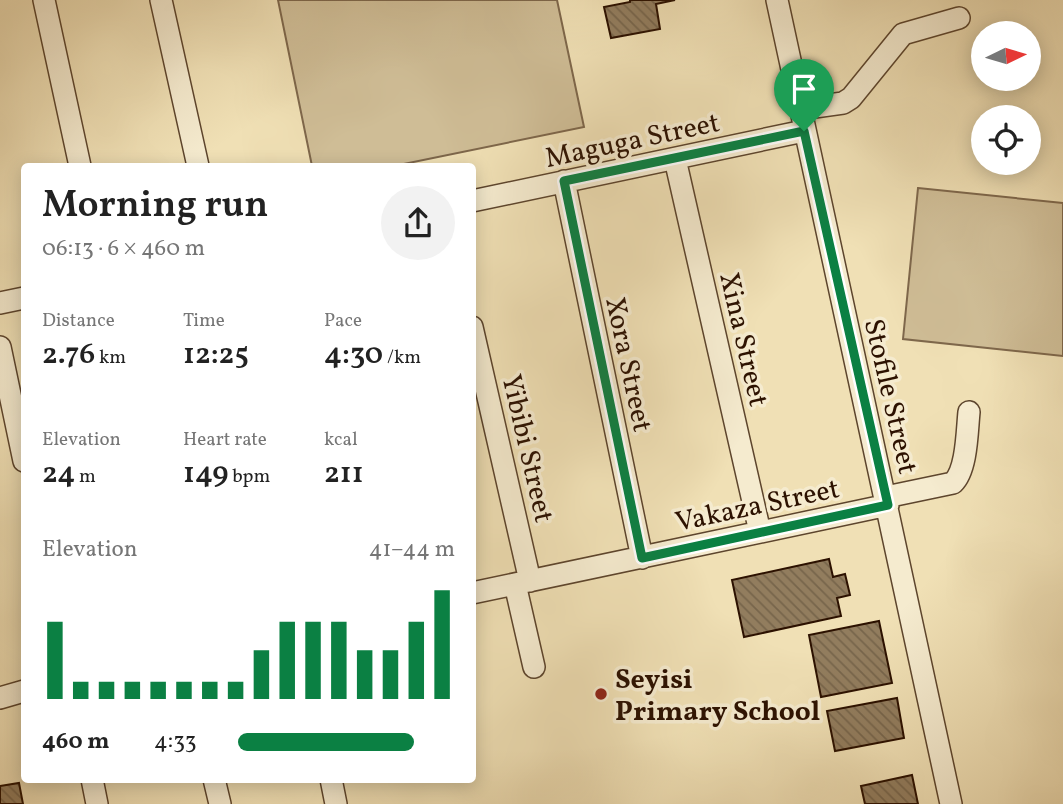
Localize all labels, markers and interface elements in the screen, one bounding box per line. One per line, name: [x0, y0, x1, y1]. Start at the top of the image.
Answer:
north arrow: [971, 21, 1041, 91]
map controls: [971, 21, 1041, 175]
pin: [774, 59, 834, 131]
icon: arrive: [785, 70, 823, 108]
street label: Maguga Street: [542, 104, 723, 179]
button: locate: [971, 105, 1041, 175]
text: Morning run: [42, 180, 268, 233]
button: share: [381, 186, 455, 260]
text: 06:13 · 6 × 460 m: [42, 233, 205, 265]
street label: Xina Street: [708, 269, 777, 411]
street label: Xora Street: [594, 294, 661, 436]
text: Distance: [42, 308, 115, 334]
text: Time: [183, 308, 225, 334]
text: Pace: [324, 308, 362, 334]
street label: Stofile Street: [853, 315, 926, 478]
text: 2.76: [42, 334, 95, 376]
text: 12:25: [183, 334, 249, 376]
text: 4:30: [324, 334, 383, 376]
text: km: [95, 345, 126, 371]
text: /km: [383, 345, 421, 371]
street label: Yibibi Street: [491, 371, 563, 526]
text: Elevation: [42, 427, 121, 453]
text: Heart rate: [183, 427, 267, 453]
text: kcal: [324, 427, 358, 453]
text: 24: [42, 453, 75, 495]
text: 149: [183, 453, 228, 495]
text: 211: [324, 453, 364, 495]
text: m: [75, 464, 96, 490]
text: bpm: [228, 464, 270, 490]
street label: Vakaza Street: [672, 470, 843, 543]
text: Elevation: [42, 534, 138, 566]
text: 41–44 m: [369, 534, 455, 566]
place label: Seyisi Primary School: [615, 661, 820, 732]
marker: Seyisi Primary School: [593, 686, 609, 702]
text: 460 m: [42, 726, 109, 758]
text: 4:33: [154, 726, 197, 758]

